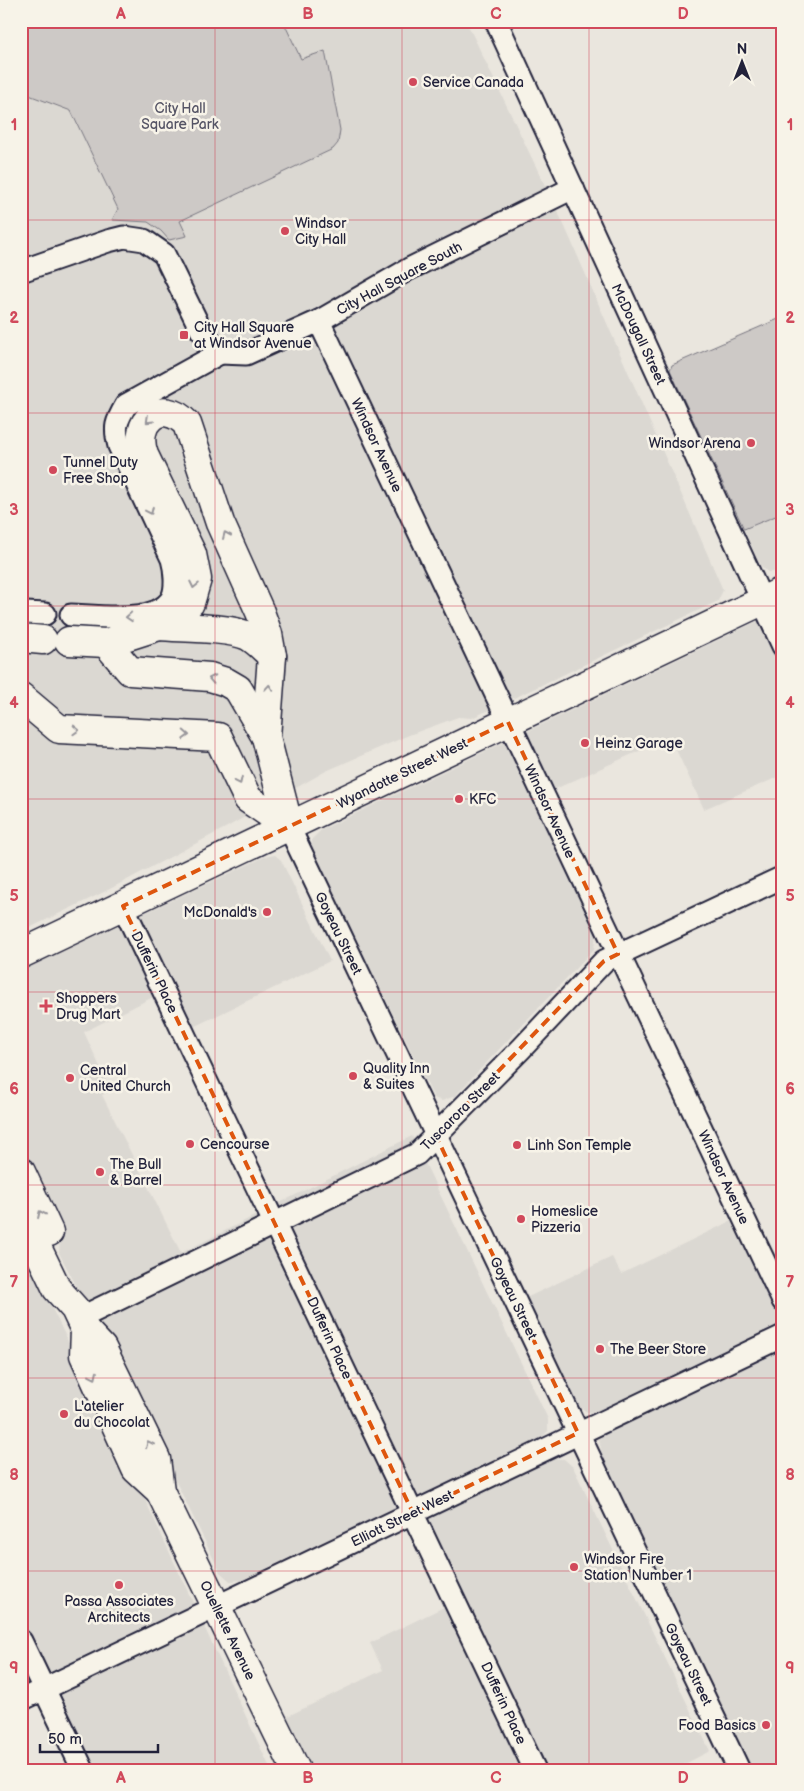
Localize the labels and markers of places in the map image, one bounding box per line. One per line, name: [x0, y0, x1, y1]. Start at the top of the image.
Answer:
place label: Service Canada: [423, 74, 524, 91]
marker: Service Canada: [407, 76, 419, 88]
place label: Windsor City Hall: [295, 215, 347, 248]
marker: Windsor City Hall: [279, 225, 291, 237]
place label: City Hall Square at Windsor Avenue: [194, 319, 311, 352]
marker: City Hall Square at Windsor Avenue: [178, 329, 190, 341]
place label: Windsor Arena: [649, 435, 741, 452]
marker: Windsor Arena: [745, 437, 757, 449]
place label: Tunnel Duty Free Shop: [63, 454, 138, 487]
marker: Tunnel Duty Free Shop: [47, 464, 59, 476]
place label: Heinz Garage: [595, 735, 683, 752]
marker: Heinz Garage: [579, 737, 591, 749]
place label: KFC: [469, 791, 496, 808]
marker: KFC: [453, 793, 465, 805]
place label: McDonald's: [184, 904, 257, 921]
marker: McDonald's: [261, 906, 273, 918]
place label: Shoppers Drug Mart: [56, 990, 121, 1023]
marker: Shoppers Drug Mart: [40, 1000, 52, 1012]
place label: Quality Inn & Suites: [363, 1060, 430, 1093]
place label: Central United Church: [80, 1062, 171, 1095]
marker: Quality Inn & Suites: [347, 1070, 359, 1082]
marker: Central United Church: [64, 1072, 76, 1084]
place label: Cencourse: [200, 1136, 270, 1153]
place label: Linh Son Temple: [527, 1137, 631, 1154]
marker: Cencourse: [184, 1138, 196, 1150]
marker: Linh Son Temple: [511, 1139, 523, 1151]
place label: The Bull & Barrel: [110, 1156, 162, 1189]
marker: The Bull & Barrel: [94, 1166, 106, 1178]
place label: Homeslice Pizzeria: [531, 1203, 598, 1236]
marker: Homeslice Pizzeria: [515, 1213, 527, 1225]
place label: The Beer Store: [610, 1341, 706, 1358]
marker: The Beer Store: [594, 1343, 606, 1355]
place label: L'atelier du Chocolat: [74, 1398, 151, 1431]
marker: L'atelier du Chocolat: [58, 1408, 70, 1420]
place label: Windsor Fire Station Number 1: [584, 1551, 692, 1584]
marker: Windsor Fire Station Number 1: [568, 1561, 580, 1573]
marker: Passa Associates Architects: [113, 1579, 125, 1591]
place label: Passa Associates Architects: [64, 1593, 174, 1626]
place label: Food Basics: [678, 1717, 756, 1734]
marker: Food Basics: [760, 1719, 772, 1731]

